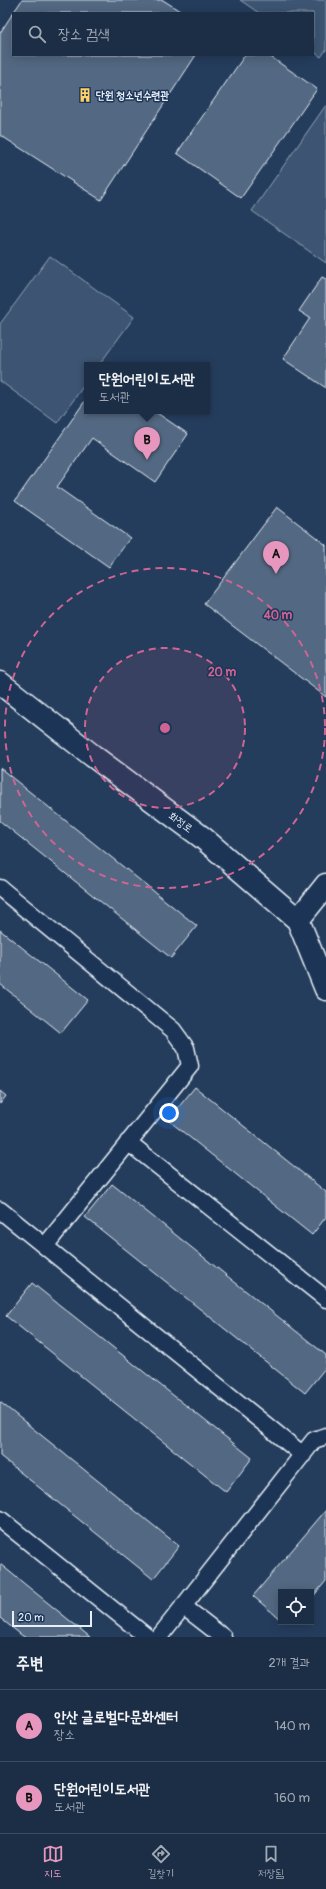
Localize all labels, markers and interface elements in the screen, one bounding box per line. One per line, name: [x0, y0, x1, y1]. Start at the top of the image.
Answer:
search box: [12, 12, 314, 56]
icon: search: [26, 23, 48, 45]
text: 장소 검색: [58, 25, 110, 44]
building icon: 단원 청소년수련관: [77, 87, 93, 103]
place label: 단원 청소년수련관: [96, 89, 169, 102]
popup: [84, 362, 210, 414]
text: 단원어린이도서관: [99, 370, 195, 389]
text: 도서관: [99, 389, 130, 405]
pin: B: [134, 427, 160, 460]
pin: A: [263, 541, 289, 574]
text: 40 m: [263, 608, 293, 623]
text: 20 m: [208, 665, 236, 680]
centre of rings: [158, 721, 172, 735]
street label: 화정로: [166, 809, 195, 836]
your location: [159, 1103, 179, 1123]
map controls: [278, 1589, 314, 1625]
button: locate: [278, 1589, 314, 1625]
scale bar: [12, 1609, 92, 1628]
text: 20 m: [18, 1611, 44, 1624]
text: 주변: [16, 1653, 43, 1674]
text: 2개 결과: [269, 1655, 310, 1671]
text: 안산 글로벌다문화센터: [54, 1708, 178, 1727]
text: A: [25, 1718, 33, 1734]
text: 140 m: [274, 1718, 310, 1734]
text: 장소: [54, 1727, 75, 1743]
text: 단원어린이도서관: [54, 1780, 151, 1799]
text: B: [25, 1790, 33, 1806]
text: 160 m: [274, 1790, 310, 1806]
text: 도서관: [54, 1799, 85, 1815]
tab: 지도: [42, 1843, 64, 1881]
tab: 길찾기: [147, 1843, 174, 1881]
tab: 저장됨: [258, 1843, 284, 1881]

